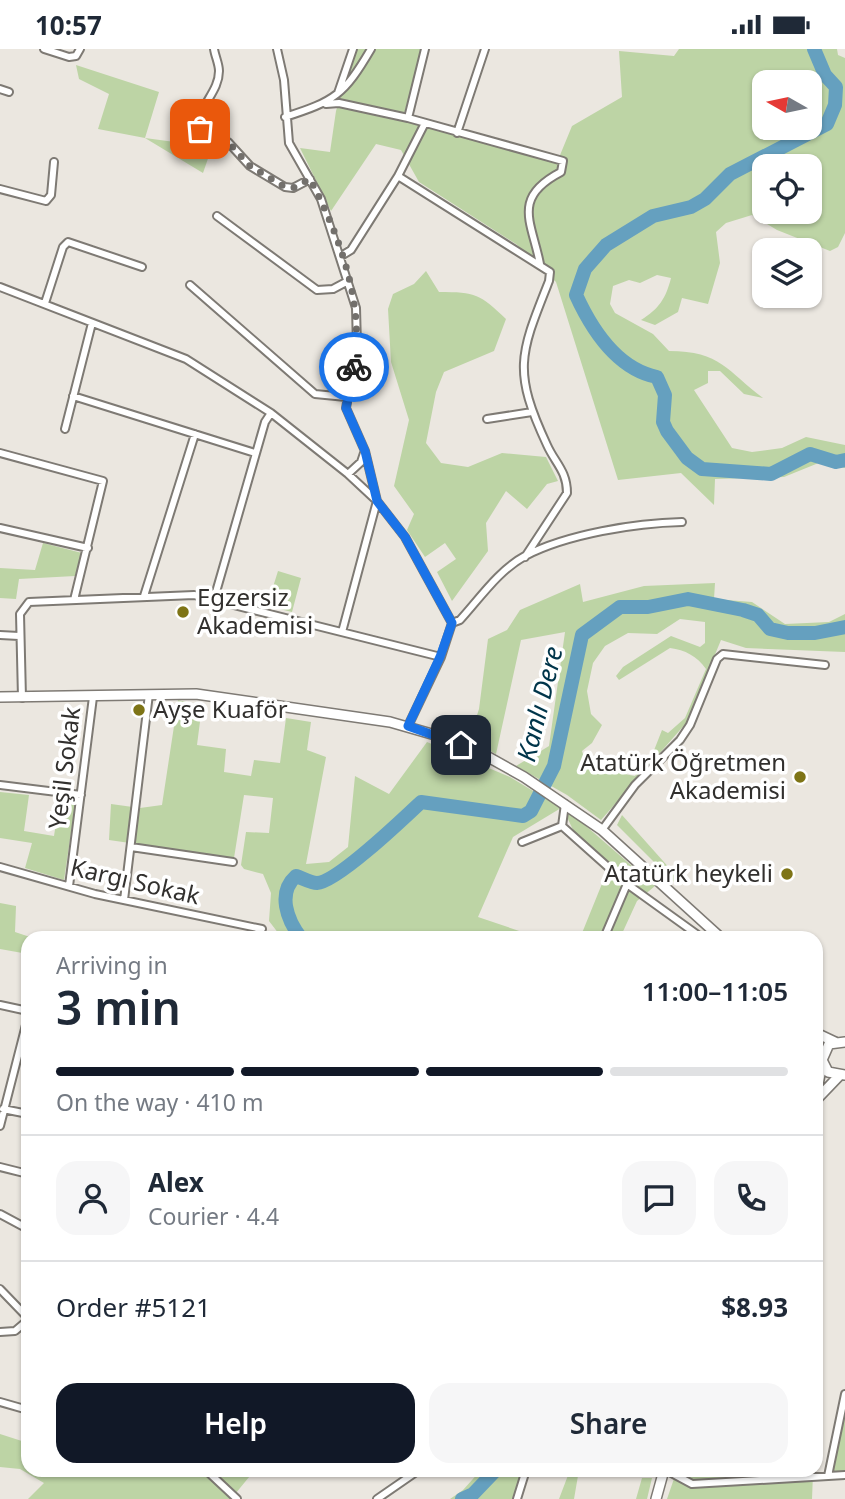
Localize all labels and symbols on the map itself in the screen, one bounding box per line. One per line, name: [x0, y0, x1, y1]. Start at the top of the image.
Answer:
north arrow: [752, 70, 822, 140]
pin: [170, 99, 230, 159]
courier: [319, 332, 389, 402]
place label: Egzersiz Akademisi: [197, 580, 313, 641]
marker: Egzersiz Akademisi: [175, 604, 191, 620]
water label: Kanlı Dere: [507, 642, 571, 765]
place label: Ayşe Kuaför: [153, 692, 288, 725]
marker: Ayşe Kuaför: [131, 702, 147, 718]
street label: Yeşil Sokak: [40, 705, 87, 831]
pin: [431, 715, 491, 775]
place label: Atatürk Öğretmen Akademisi: [580, 745, 786, 806]
marker: Atatürk Öğretmen Akademisi: [792, 769, 808, 785]
street label: Kargı Sokak: [67, 850, 204, 911]
place label: Atatürk heykeli: [604, 856, 773, 889]
marker: Atatürk heykeli: [779, 866, 795, 882]

